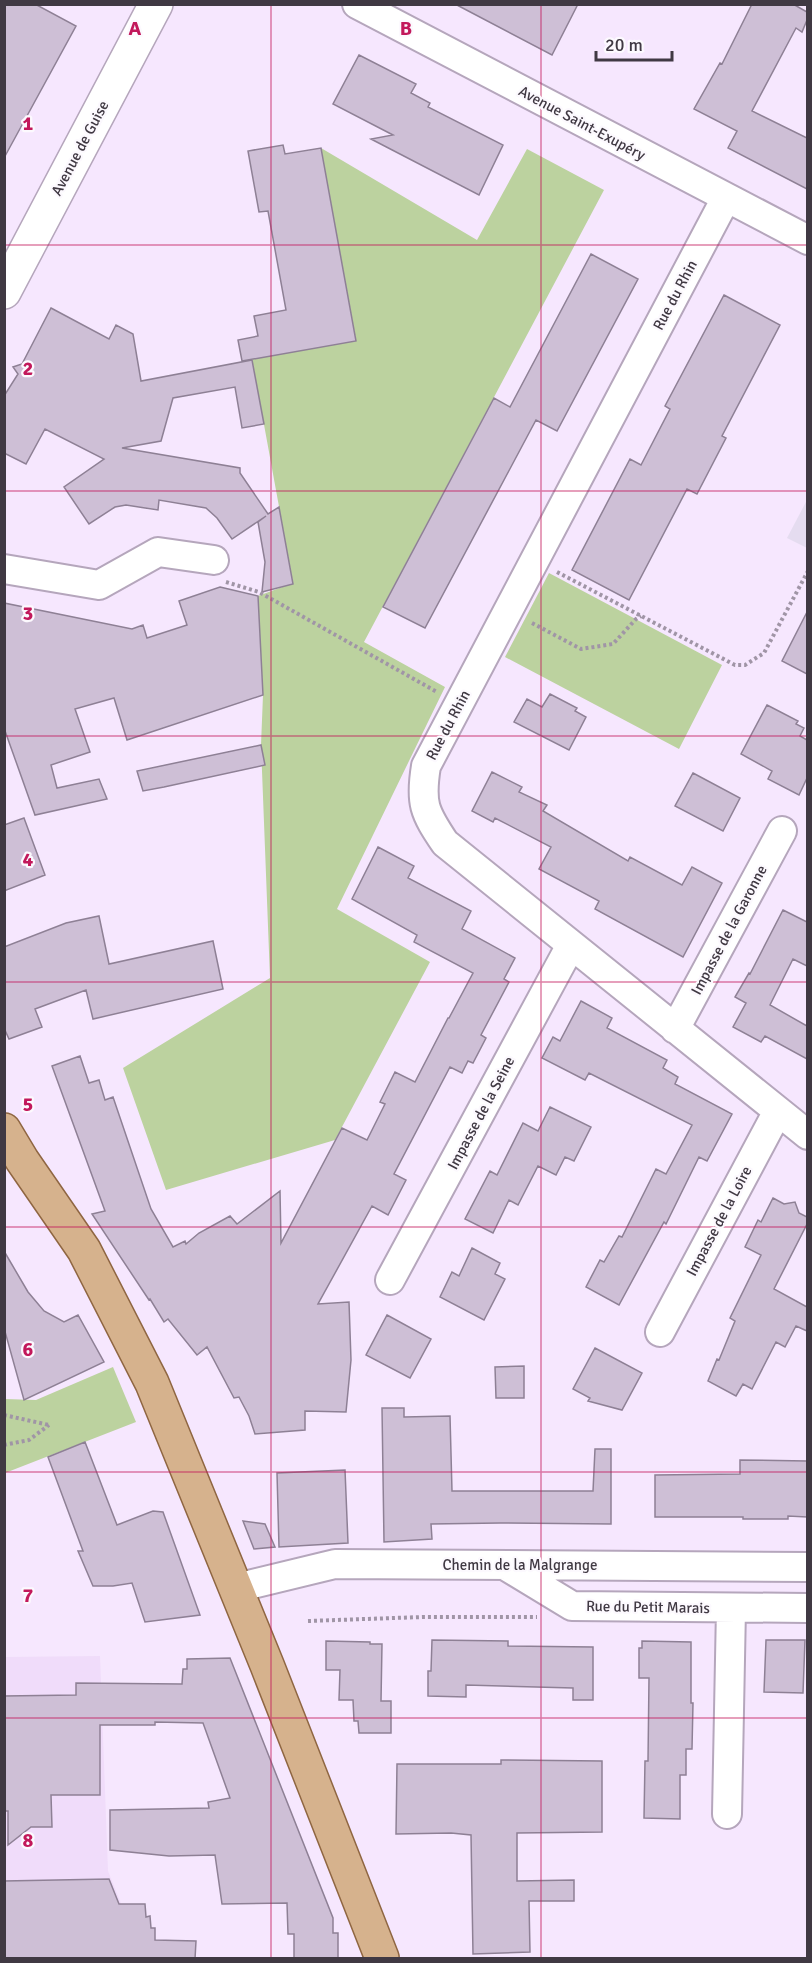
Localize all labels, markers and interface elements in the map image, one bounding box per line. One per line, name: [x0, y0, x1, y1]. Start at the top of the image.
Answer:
text: A: [129, 16, 142, 41]
text: B: [400, 16, 412, 41]
scale bar: [596, 24, 672, 62]
text: 20 m: [605, 34, 643, 56]
street label: Avenue Saint-Exupéry: [516, 82, 648, 164]
street label: Avenue de Guise: [47, 97, 113, 199]
text: 1: [23, 111, 34, 136]
street label: Rue du Rhin: [649, 257, 701, 333]
text: 2: [23, 356, 33, 381]
text: 3: [23, 601, 33, 626]
street label: Rue du Rhin: [422, 687, 474, 763]
text: 4: [23, 847, 34, 872]
street label: Impasse de la Garonne: [687, 862, 771, 998]
street label: Impasse de la Seine: [444, 1053, 518, 1173]
text: 5: [23, 1092, 33, 1117]
street label: Impasse de la Loire: [682, 1163, 756, 1279]
text: 6: [23, 1337, 34, 1362]
street label: Chemin de la Malgrange: [443, 1556, 597, 1574]
text: 7: [23, 1583, 34, 1608]
street label: Rue du Petit Marais: [586, 1597, 711, 1617]
text: 8: [23, 1828, 34, 1853]

